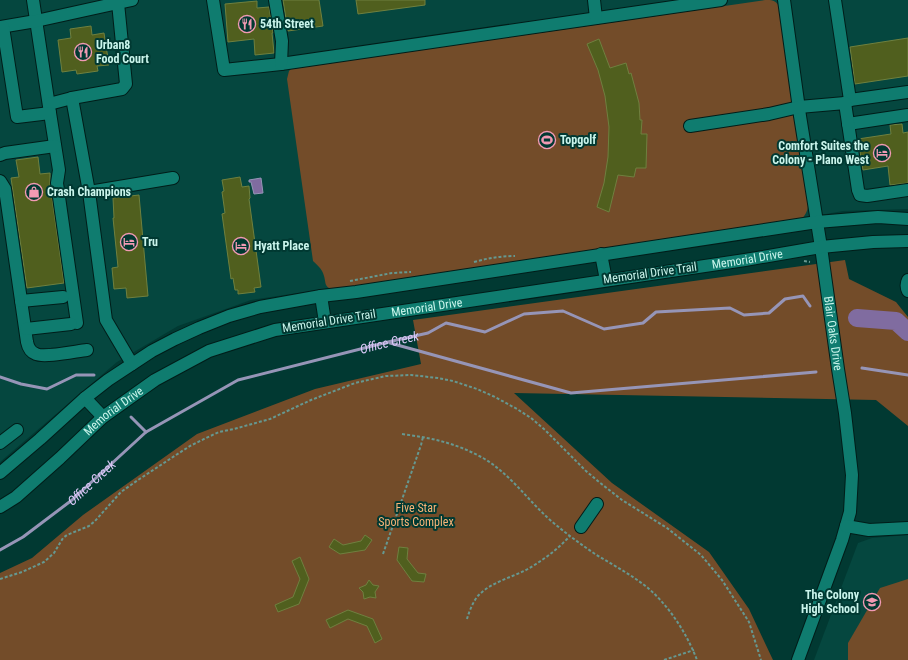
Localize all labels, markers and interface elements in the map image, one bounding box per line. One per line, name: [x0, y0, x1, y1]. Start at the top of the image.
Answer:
restaurant icon: 54th Street: [237, 14, 257, 34]
place label: 54th Street: [260, 17, 314, 31]
place label: Urban8 Food Court: [96, 38, 149, 66]
restaurant icon: Urban8 Food Court: [73, 42, 93, 62]
sports icon: Topgolf: [537, 130, 557, 150]
place label: Topgolf: [560, 133, 596, 147]
place label: Comfort Suites the Colony - Plano West: [772, 139, 869, 167]
hotel icon: Comfort Suites the Colony - Plano West: [872, 143, 892, 163]
shop icon: Crash Champions: [24, 182, 44, 202]
place label: Crash Champions: [47, 185, 132, 199]
hotel icon: Tru: [119, 232, 139, 252]
place label: Tru: [142, 235, 158, 249]
hotel icon: Hyatt Place: [231, 236, 251, 256]
place label: Hyatt Place: [254, 239, 309, 253]
street label: Memorial Drive: [711, 247, 784, 272]
street label: Memorial Drive Trail: [602, 260, 698, 286]
street label: Memorial Drive: [391, 295, 464, 320]
street label: Blair Oaks Drive: [821, 295, 845, 372]
street label: Memorial Drive Trail: [281, 307, 377, 335]
water label: Office Creek: [358, 328, 421, 356]
street label: Memorial Drive: [81, 383, 146, 438]
water label: Office Creek: [64, 456, 119, 508]
park label: Five Star Sports Complex: [378, 501, 454, 529]
place label: The Colony High School: [801, 588, 860, 616]
school or university icon: The Colony High School: [862, 592, 882, 612]

